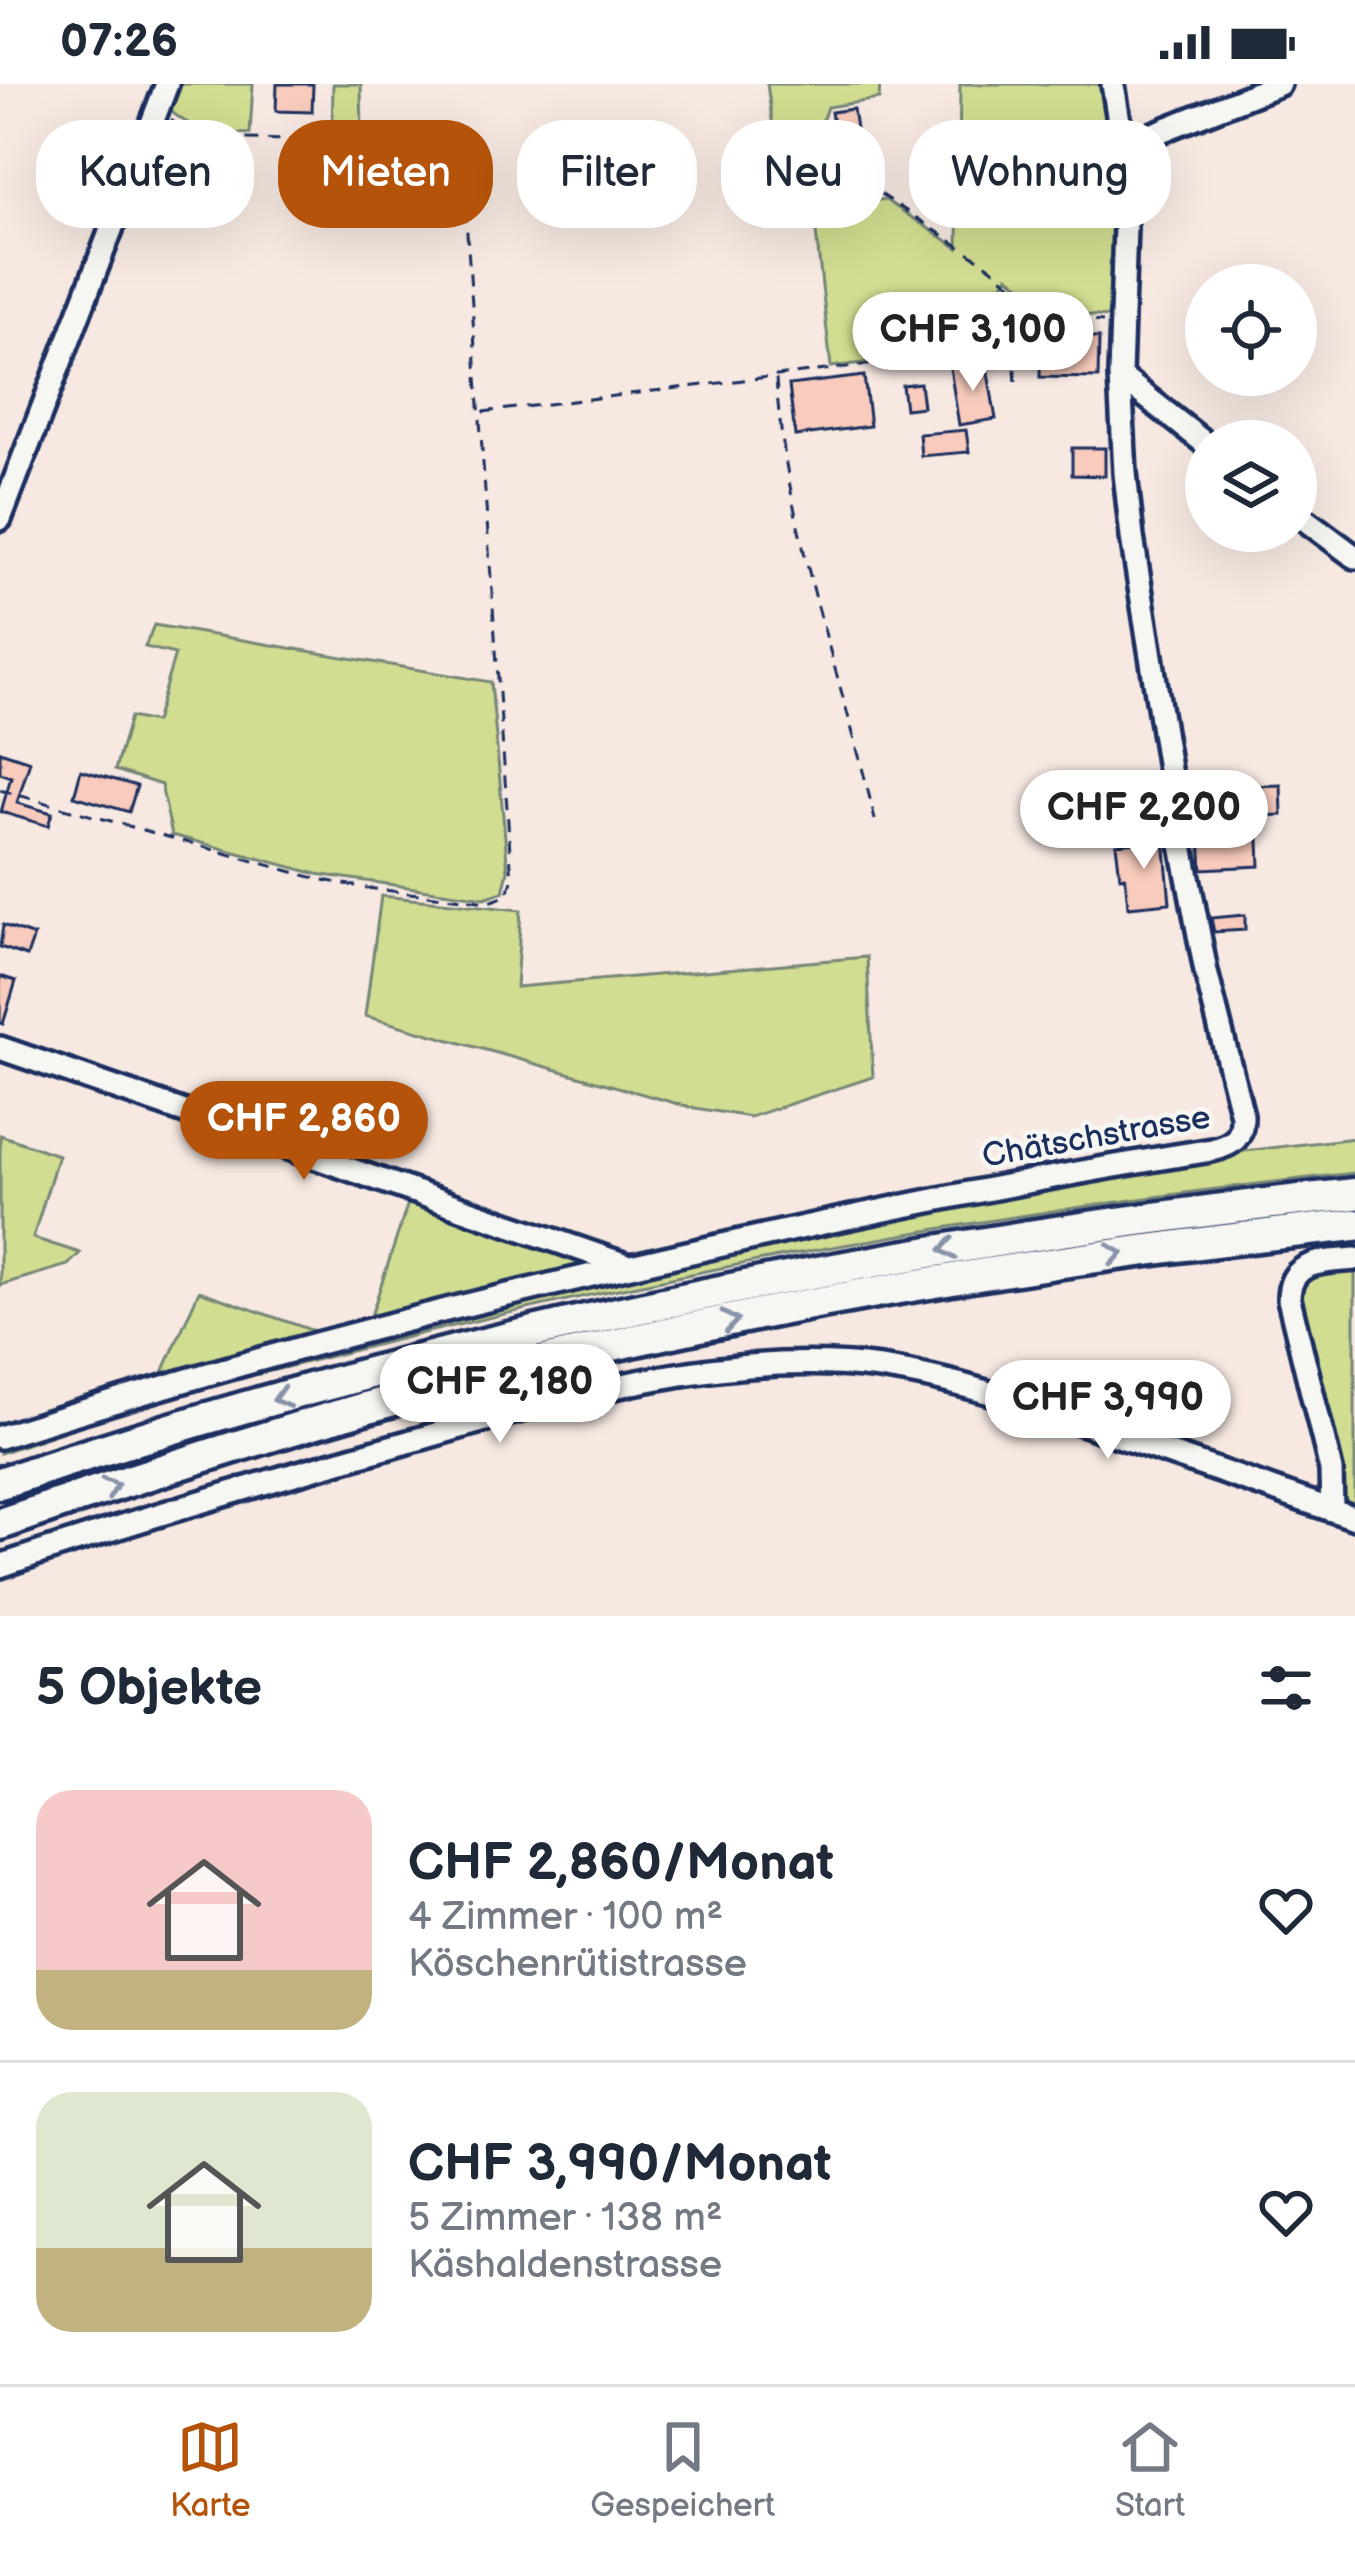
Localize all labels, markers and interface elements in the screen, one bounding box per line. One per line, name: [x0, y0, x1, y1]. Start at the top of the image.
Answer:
text: 07:26: [60, 15, 178, 70]
chip: Kaufen: [36, 120, 254, 228]
chip: Mieten: [278, 120, 493, 228]
chip: Filter: [517, 120, 697, 228]
chip: Neu: [721, 120, 885, 228]
chip: Wohnung: [909, 120, 1171, 228]
map controls: [1185, 264, 1317, 552]
button: locate: [1185, 264, 1317, 396]
pin: CHF 3,100: [836, 292, 1110, 394]
text: CHF 3,100: [879, 307, 1067, 354]
button: layers: [1185, 420, 1317, 552]
pin: CHF 2,200: [1007, 770, 1281, 872]
text: CHF 2,200: [1047, 785, 1241, 832]
pin: CHF 2,860: [167, 1081, 441, 1183]
text: CHF 2,860: [207, 1096, 401, 1143]
street label: Chätschstrasse: [979, 1097, 1214, 1177]
one-way arrow: [938, 1235, 958, 1260]
one-way arrow: [1105, 1242, 1125, 1268]
one-way arrow: [720, 1309, 740, 1335]
pin: CHF 2,180: [363, 1344, 637, 1446]
text: CHF 2,180: [407, 1359, 593, 1406]
pin: CHF 3,990: [971, 1360, 1245, 1462]
text: CHF 3,990: [1012, 1375, 1204, 1422]
one-way arrow: [271, 1383, 291, 1408]
one-way arrow: [100, 1476, 121, 1501]
icon: filters: [1253, 1655, 1319, 1721]
text: 5 Objekte: [36, 1658, 262, 1719]
text: CHF 2,860/Monat: [408, 1833, 834, 1894]
icon: home: [132, 1838, 276, 1982]
icon: heart: [1253, 1877, 1319, 1943]
text: 4 Zimmer · 100 m²: [408, 1894, 723, 1941]
text: Köschenrütistrasse: [408, 1941, 747, 1988]
text: CHF 3,990/Monat: [408, 2134, 831, 2195]
icon: home: [132, 2140, 276, 2284]
icon: heart: [1253, 2179, 1319, 2245]
text: 5 Zimmer · 138 m²: [408, 2195, 723, 2242]
text: Käshaldenstrasse: [408, 2242, 722, 2289]
tab: Karte: [170, 2414, 250, 2526]
tab: Gespeichert: [590, 2414, 775, 2526]
tab: Start: [1115, 2414, 1185, 2526]

